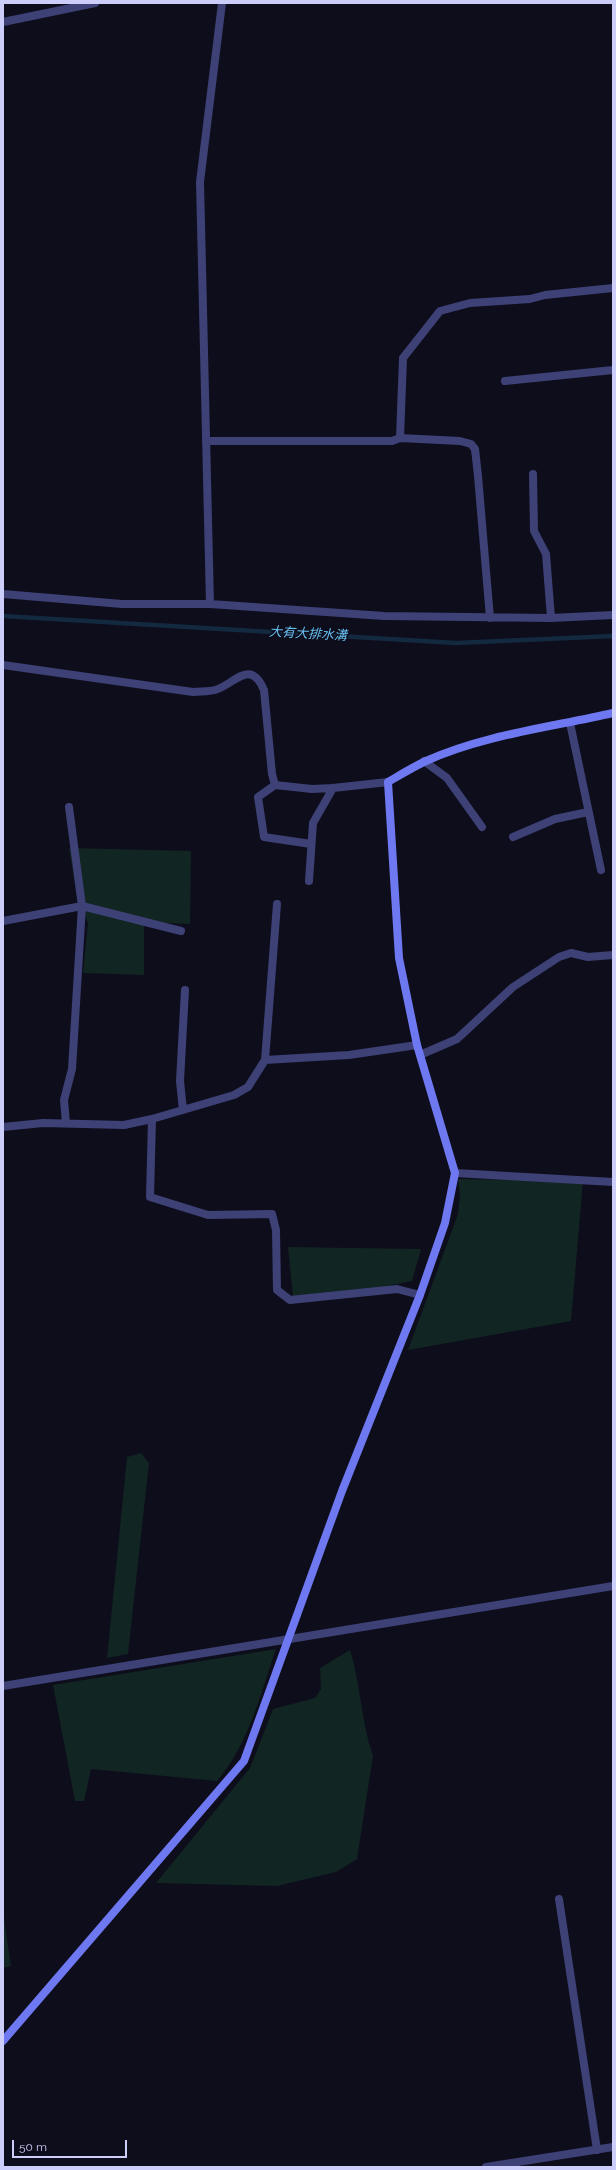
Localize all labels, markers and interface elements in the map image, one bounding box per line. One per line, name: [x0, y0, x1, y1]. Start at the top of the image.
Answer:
water label: 大有大排水溝: [269, 624, 347, 644]
scale bar: [14, 2132, 129, 2158]
text: 50 m: [19, 2140, 47, 2154]

